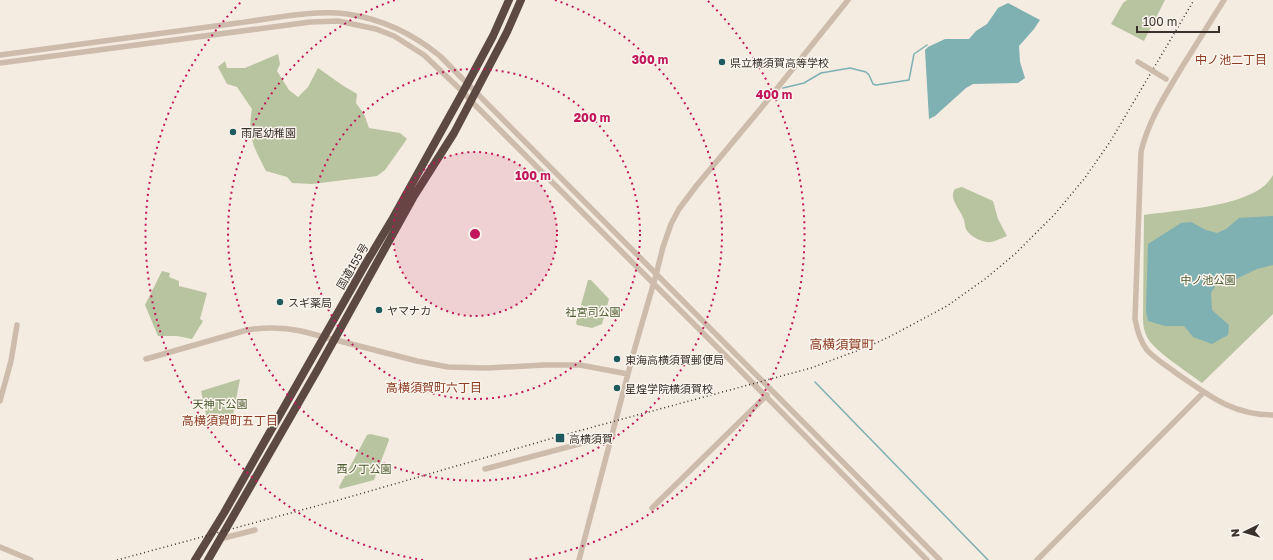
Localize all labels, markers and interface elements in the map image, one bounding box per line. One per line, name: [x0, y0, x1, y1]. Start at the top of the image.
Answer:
scale bar: [1137, 8, 1219, 34]
text: 100 m: [1143, 14, 1177, 29]
text: 300 m: [632, 52, 668, 67]
district label: 中ノ池二丁目: [1195, 52, 1267, 67]
place label: 県立横須賀高等学校: [730, 56, 829, 69]
marker: 県立横須賀高等学校: [717, 57, 727, 67]
text: 400 m: [756, 87, 792, 102]
text: 200 m: [574, 110, 610, 125]
place label: 雨尾幼稚園: [241, 126, 296, 139]
marker: 雨尾幼稚園: [228, 127, 238, 137]
text: 100 m: [515, 168, 551, 183]
centre of rings: [468, 227, 482, 241]
street label: 国道155号: [334, 241, 370, 291]
park label: 中ノ池公園: [1181, 273, 1236, 286]
place label: スギ薬局: [288, 296, 332, 309]
marker: スギ薬局: [275, 297, 285, 307]
place label: ヤマナカ: [387, 304, 431, 317]
marker: ヤマナカ: [374, 305, 384, 315]
park label: 社宮司公園: [566, 305, 621, 318]
district label: 高横須賀町: [809, 336, 875, 352]
place label: 東海高横須賀郵便局: [625, 353, 724, 366]
marker: 東海高横須賀郵便局: [612, 354, 622, 364]
district label: 高横須賀町六丁目: [386, 380, 482, 395]
place label: 星煌学院横須賀校: [625, 382, 713, 395]
marker: 星煌学院横須賀校: [612, 383, 622, 393]
park label: 天神下公園: [193, 397, 248, 410]
district label: 高横須賀町五丁目: [182, 413, 278, 428]
marker: 高横須賀: [554, 432, 566, 444]
place label: 高横須賀: [569, 432, 613, 445]
park label: 西ノ丁公園: [337, 462, 392, 475]
north arrow: [1225, 512, 1265, 552]
text: N: [1228, 528, 1241, 538]

